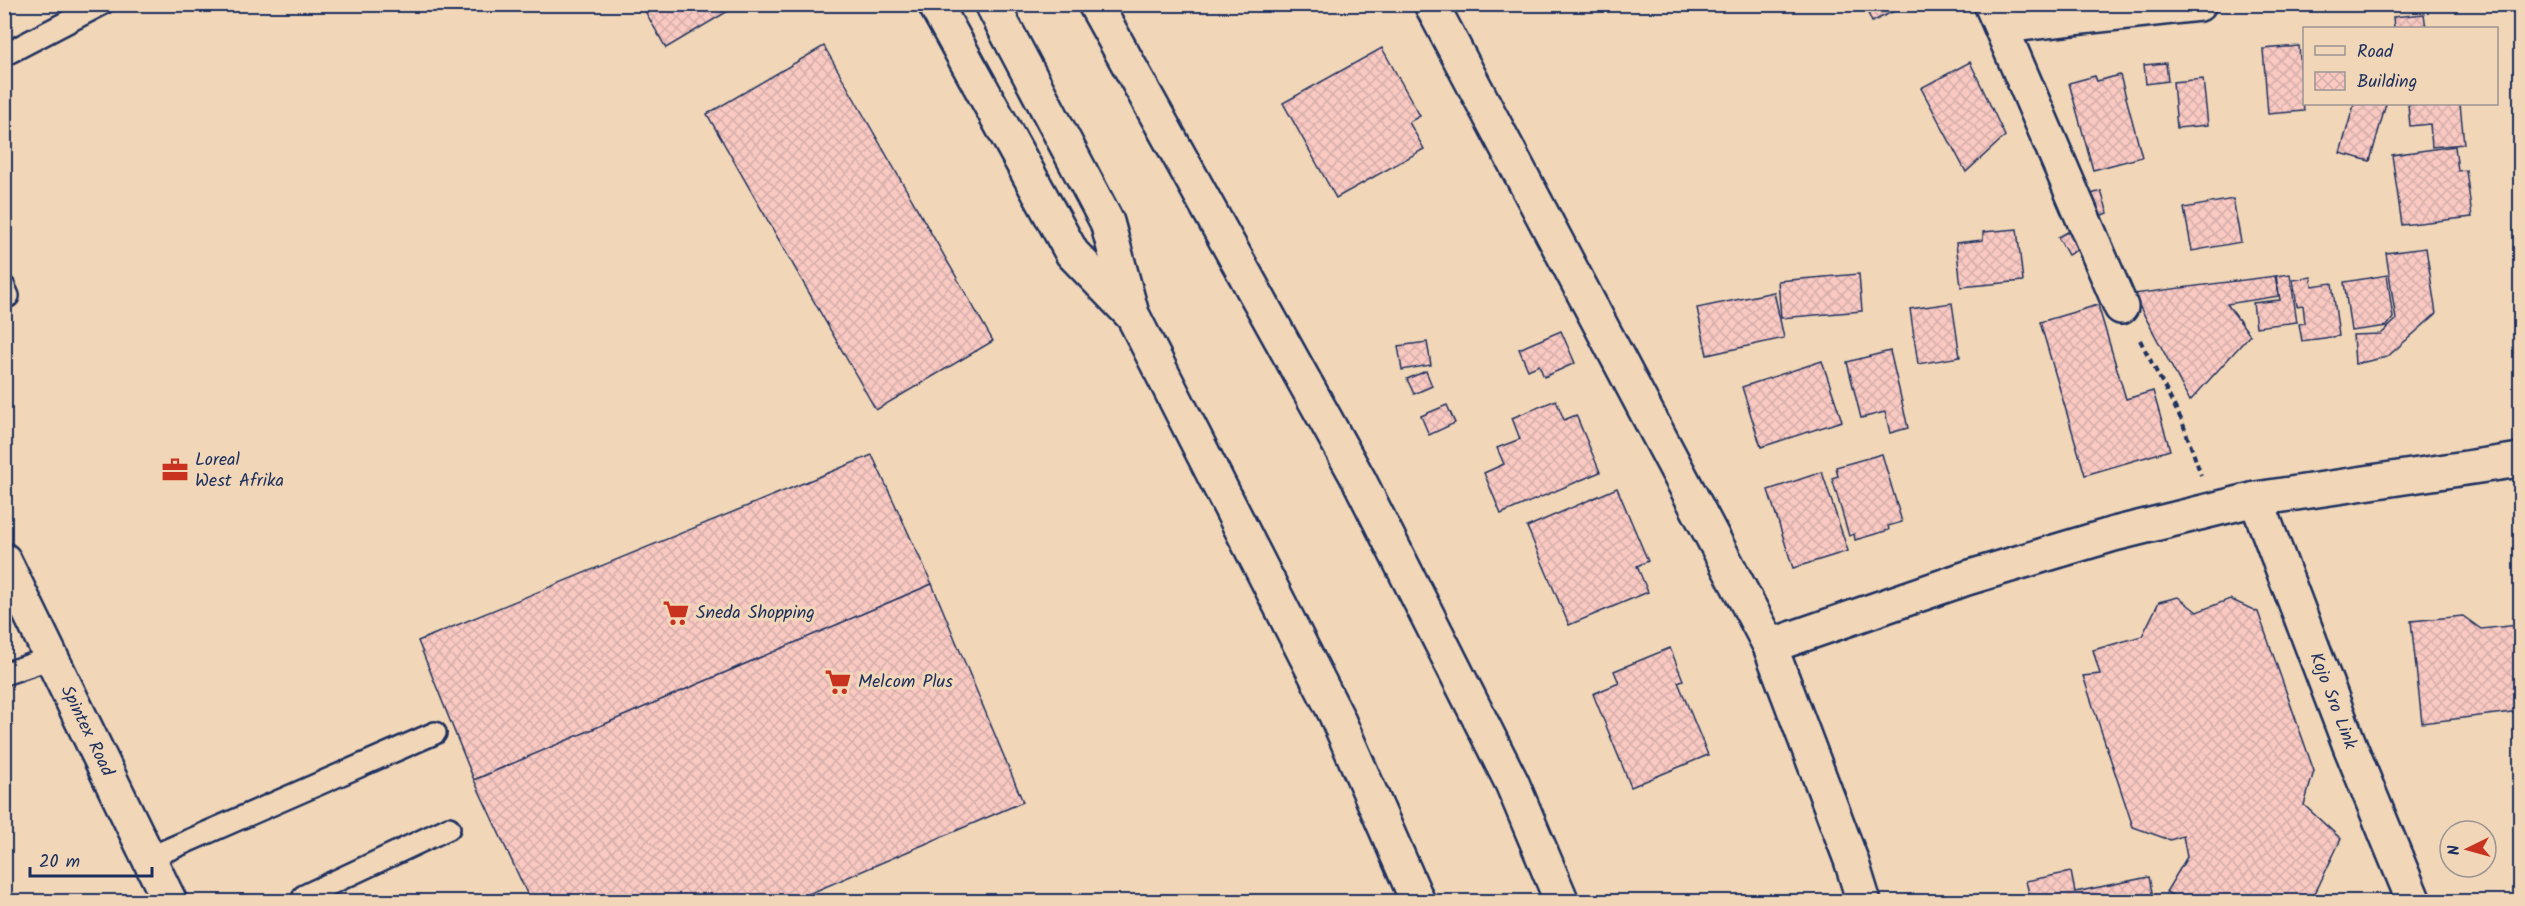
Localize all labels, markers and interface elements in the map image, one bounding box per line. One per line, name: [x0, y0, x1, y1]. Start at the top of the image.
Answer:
legend: [2303, 27, 2498, 105]
text: Road: [2357, 38, 2394, 67]
text: Building: [2357, 68, 2417, 97]
place label: Loreal West Afrika: [195, 446, 284, 496]
office icon: Loreal West Afrika: [160, 455, 190, 485]
supermarket icon: Sneda Shopping: [661, 598, 691, 628]
place label: Sneda Shopping: [696, 599, 815, 628]
street label: Kojo Sro Link: [2301, 648, 2365, 754]
supermarket icon: Melcom Plus: [823, 667, 853, 697]
place label: Melcom Plus: [858, 668, 953, 697]
street label: Spintex Road: [52, 680, 122, 782]
north arrow: [2438, 819, 2498, 879]
scale bar: [30, 840, 152, 878]
text: N: [2442, 844, 2467, 856]
text: 20 m: [39, 848, 80, 877]

